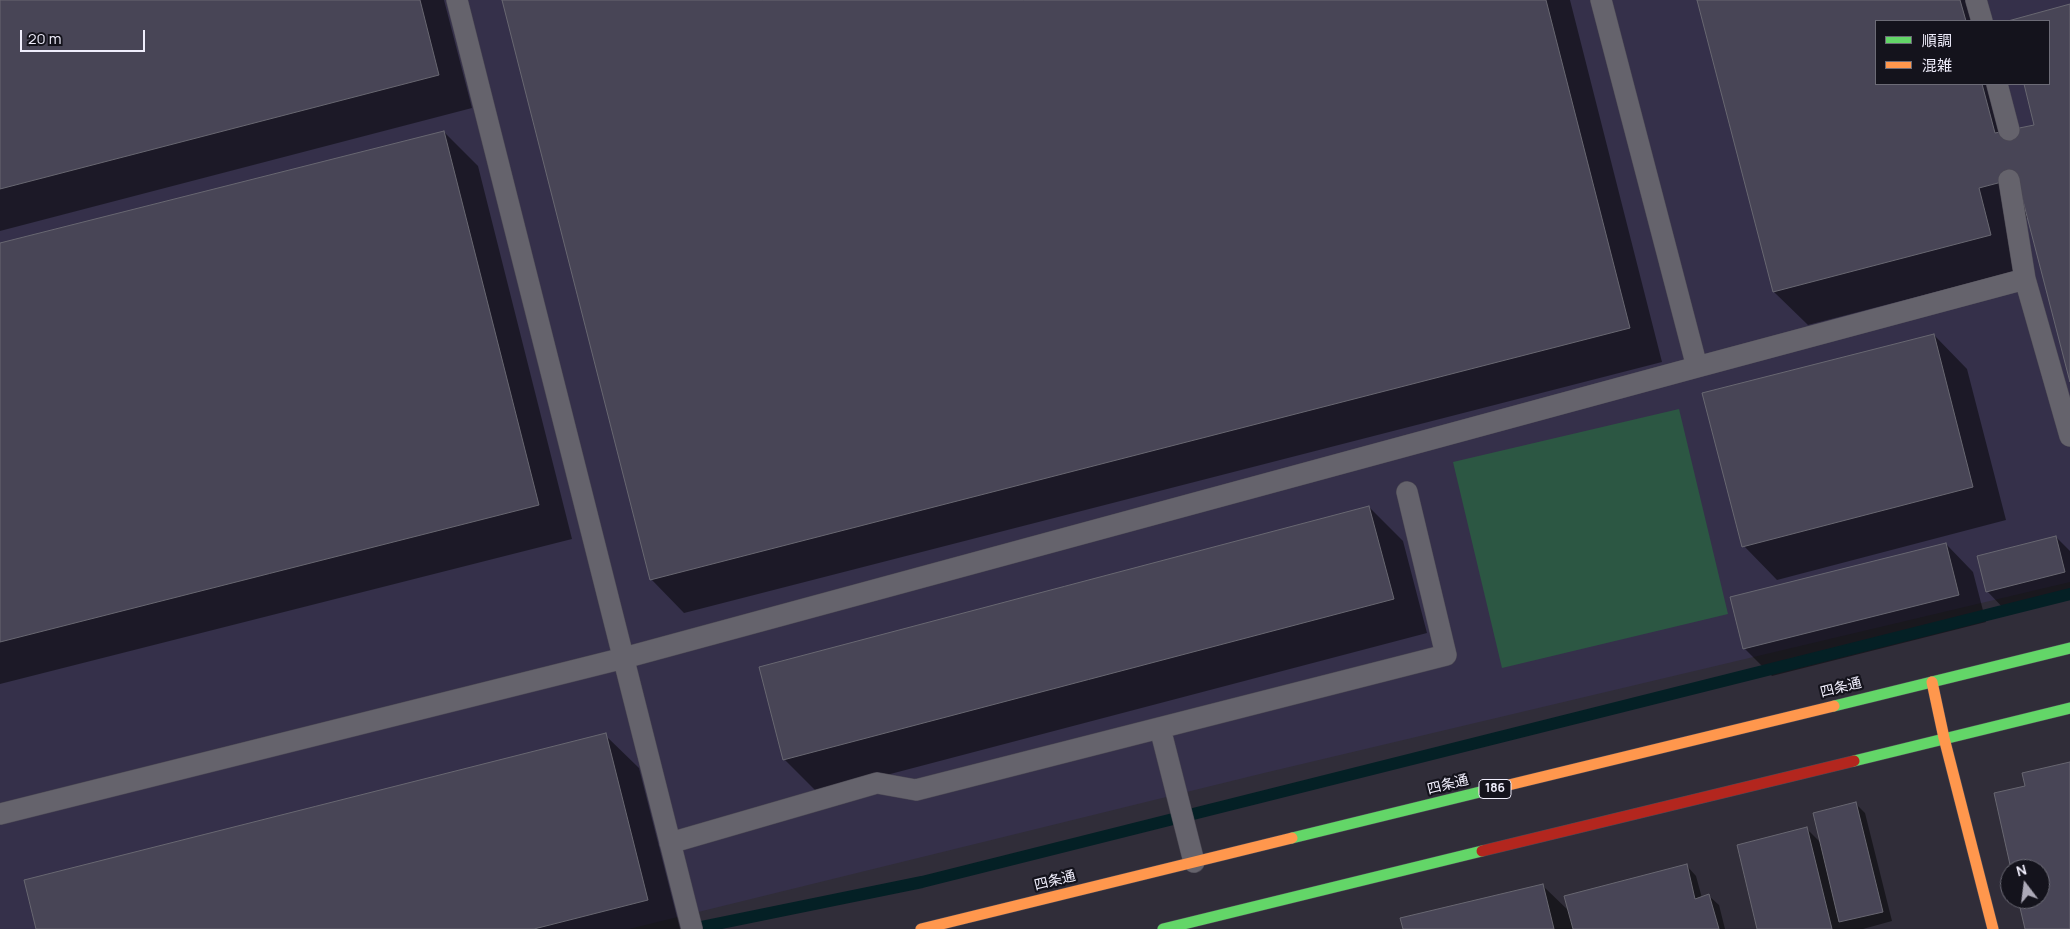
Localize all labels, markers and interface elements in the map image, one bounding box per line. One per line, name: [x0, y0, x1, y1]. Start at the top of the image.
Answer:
scale bar: [22, 20, 148, 52]
legend: [1875, 20, 2050, 85]
text: 20 m: [28, 28, 61, 49]
text: 順調: [1922, 30, 1952, 51]
text: 混雑: [1922, 55, 1952, 76]
street label: 四条通: [1819, 675, 1863, 701]
street label: 四条通: [1426, 772, 1470, 798]
road number: 186: [1479, 780, 1511, 799]
north arrow: [2000, 859, 2050, 909]
text: N: [2014, 860, 2029, 880]
street label: 四条通: [1033, 868, 1077, 894]

